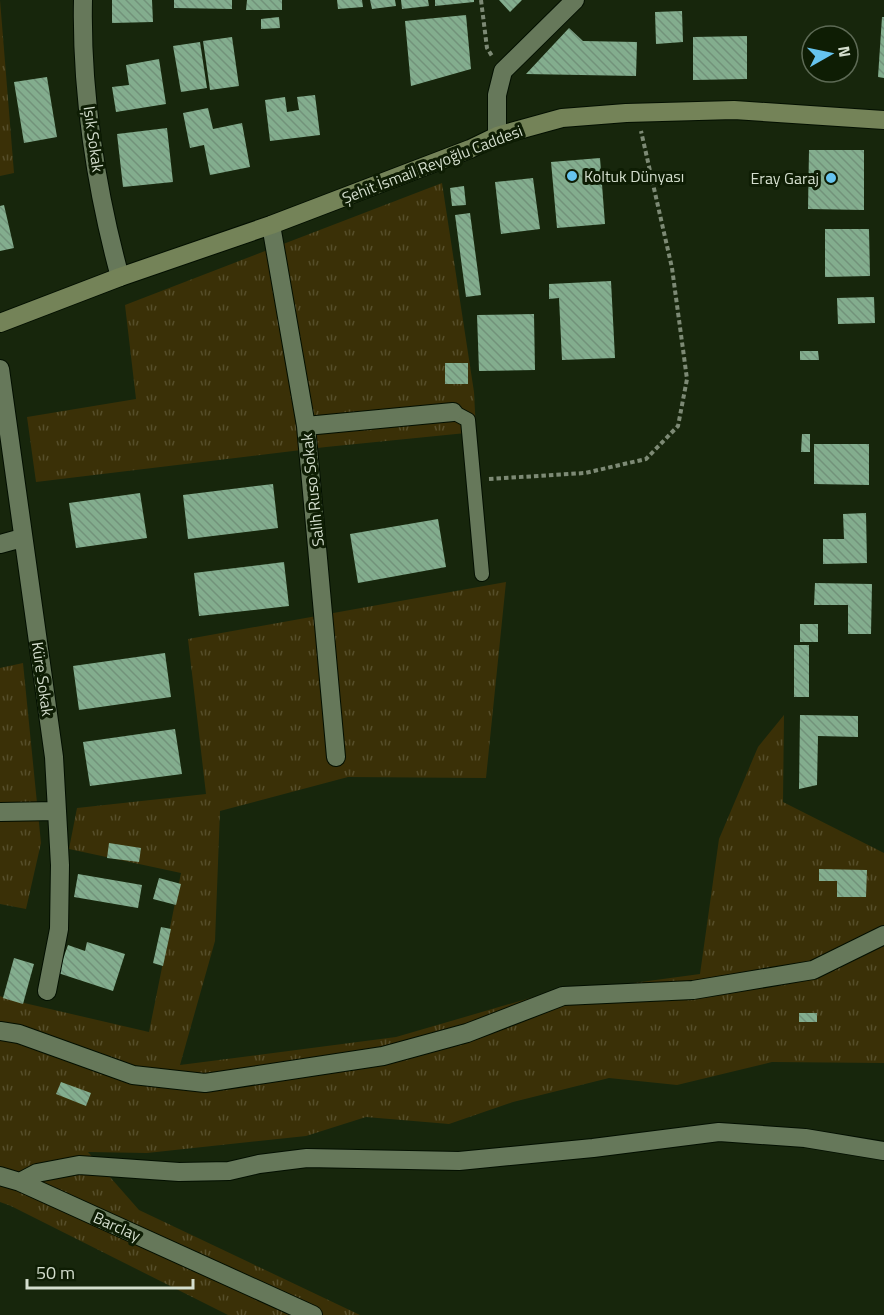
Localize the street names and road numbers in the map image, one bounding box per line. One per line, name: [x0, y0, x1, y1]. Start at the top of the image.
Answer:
street label: Işık Sokak: [77, 104, 111, 174]
street label: Şehit İsmail Reyoğlu Caddesi: [338, 118, 526, 210]
street label: Salih Ruso Sokak: [294, 432, 330, 548]
street label: Küre Sokak: [26, 640, 60, 718]
street label: Barclay: [89, 1205, 145, 1247]

